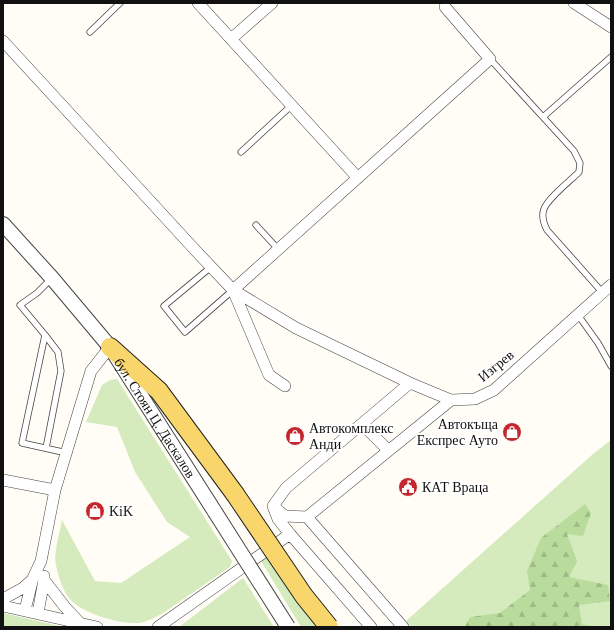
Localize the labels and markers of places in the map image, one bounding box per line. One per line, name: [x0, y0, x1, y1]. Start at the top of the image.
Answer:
place label: Автокъща Експрес Ауто: [417, 417, 499, 448]
place label: Автокомплекс Анди: [309, 421, 393, 452]
shop icon: Автокъща Експрес Ауто: [501, 421, 523, 443]
shop icon: Автокомплекс Анди: [284, 425, 306, 447]
public building icon: КАТ Враца: [397, 476, 419, 498]
place label: КАТ Враца: [422, 480, 489, 495]
shop icon: KiK: [84, 500, 106, 522]
place label: KiK: [109, 504, 133, 519]

